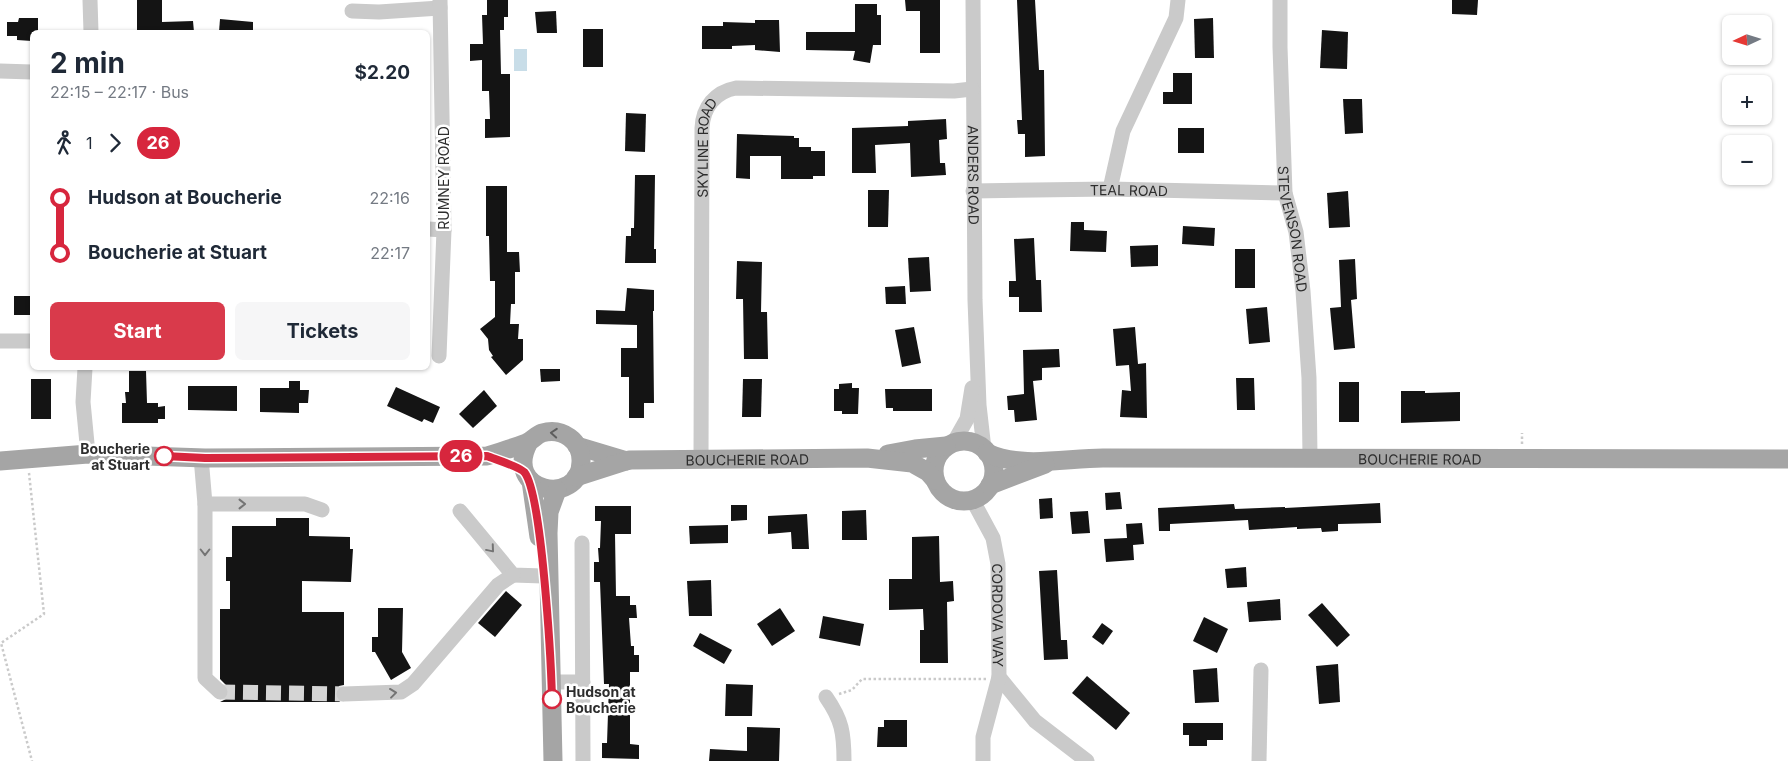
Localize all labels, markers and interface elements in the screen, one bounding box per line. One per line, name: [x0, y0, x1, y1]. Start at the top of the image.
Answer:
north arrow: [1722, 15, 1772, 65]
map controls: [1722, 15, 1772, 185]
text: 2 min: [50, 46, 125, 80]
text: $2.20: [354, 61, 410, 84]
button: +: [1722, 75, 1772, 125]
text: 22:15 – 22:17 · Bus: [50, 82, 189, 102]
street label: SKYLINE ROAD: [693, 94, 720, 198]
street label: ANDERS ROAD: [965, 125, 983, 225]
street label: RUMNEY ROAD: [435, 126, 452, 230]
icon: walk: [50, 129, 78, 157]
icon: forward: [101, 129, 129, 157]
text: 26: [147, 132, 170, 153]
text: 1: [86, 133, 93, 153]
button: −: [1722, 135, 1772, 185]
street label: STEVENSON ROAD: [1276, 165, 1312, 293]
street label: TEAL ROAD: [1090, 180, 1168, 199]
text: Hudson at Boucherie: [88, 186, 282, 209]
text: 22:16: [369, 188, 410, 208]
text: Boucherie at Stuart: [88, 241, 267, 264]
text: 22:17: [370, 243, 410, 263]
button: Start: [50, 302, 225, 360]
button: Tickets: [235, 302, 410, 360]
one-way arrow: [550, 427, 558, 438]
place label: Boucherie at Stuart: [80, 440, 150, 473]
line badge: 26: [438, 440, 484, 472]
text: 26: [449, 445, 473, 466]
marker: Boucherie at Stuart: [154, 446, 174, 466]
street label: BOUCHERIE ROAD: [685, 450, 809, 468]
street label: BOUCHERIE ROAD: [1358, 450, 1482, 467]
one-way arrow: [239, 499, 247, 509]
one-way arrow: [486, 543, 494, 552]
one-way arrow: [200, 549, 210, 557]
street label: CORDOVA WAY: [989, 563, 1007, 668]
place label: Hudson at Boucherie: [566, 683, 636, 716]
one-way arrow: [389, 688, 397, 699]
marker: Hudson at Boucherie: [542, 689, 562, 709]

